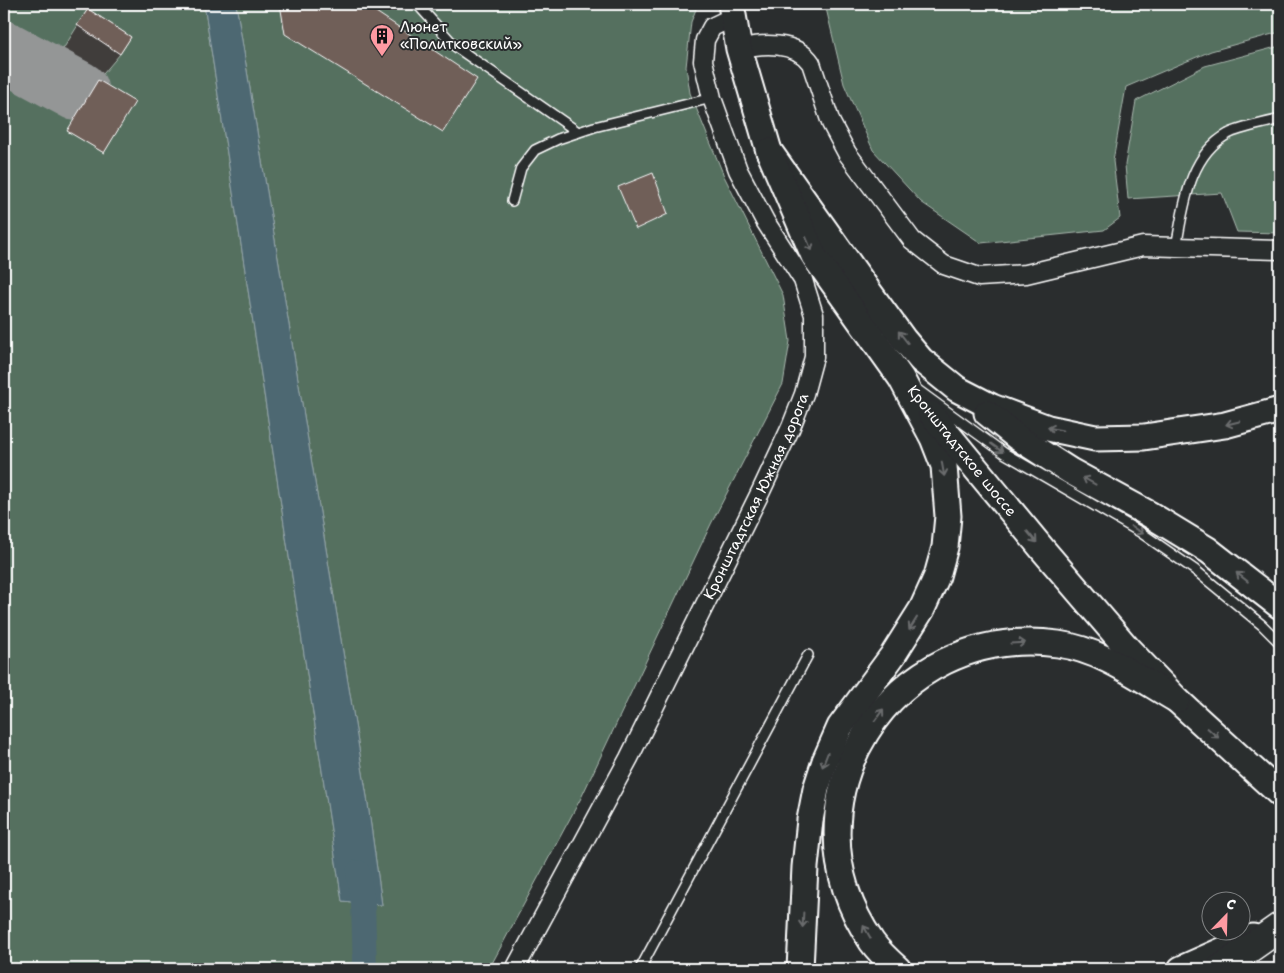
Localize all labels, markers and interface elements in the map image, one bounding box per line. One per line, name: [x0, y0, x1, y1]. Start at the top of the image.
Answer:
place label: Люнет «Политковский»: [400, 17, 522, 54]
building icon: Люнет «Политковский»: [369, 23, 395, 57]
one-way arrow: [804, 236, 814, 251]
one-way arrow: [897, 331, 908, 344]
street label: Кронштадтское шоссе: [903, 381, 1021, 521]
street label: Кронштадтская Южная дорога: [699, 389, 814, 603]
one-way arrow: [1226, 419, 1242, 428]
one-way arrow: [1048, 424, 1064, 433]
one-way arrow: [990, 443, 1004, 453]
one-way arrow: [939, 461, 949, 477]
one-way arrow: [1083, 476, 1097, 486]
one-way arrow: [1129, 526, 1143, 536]
one-way arrow: [1026, 530, 1037, 543]
one-way arrow: [1236, 571, 1249, 582]
one-way arrow: [907, 617, 917, 631]
one-way arrow: [1009, 638, 1025, 647]
one-way arrow: [873, 709, 884, 722]
one-way arrow: [1206, 727, 1219, 739]
one-way arrow: [820, 753, 829, 768]
north arrow: [1202, 890, 1252, 940]
text: С: [1224, 894, 1239, 914]
one-way arrow: [798, 912, 807, 928]
one-way arrow: [861, 926, 871, 940]

